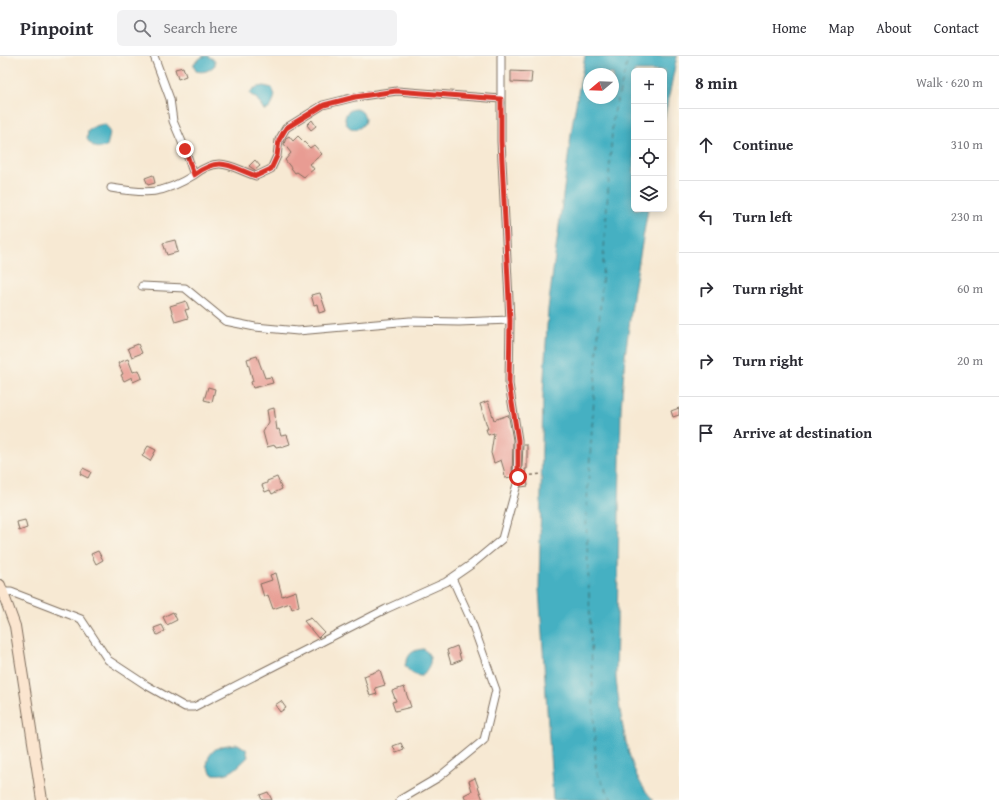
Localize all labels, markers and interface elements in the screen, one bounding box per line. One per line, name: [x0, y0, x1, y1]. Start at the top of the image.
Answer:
search box: [117, 10, 397, 46]
text: Pinpoint: [20, 14, 93, 42]
icon: search: [131, 17, 153, 39]
text: Search here: [163, 17, 237, 38]
text: Home: [772, 18, 807, 38]
text: Map: [829, 18, 854, 38]
text: About: [876, 18, 912, 38]
text: Contact: [934, 18, 979, 38]
north arrow: [583, 68, 619, 104]
map controls: [631, 68, 667, 212]
button: +: [631, 68, 667, 104]
text: 8 min: [695, 70, 737, 95]
text: Walk · 620 m: [916, 73, 983, 92]
button: −: [631, 104, 667, 140]
icon: ahead: [695, 134, 717, 156]
text: Continue: [733, 134, 794, 155]
text: 310 m: [951, 135, 983, 154]
route end: [176, 140, 194, 158]
button: locate: [631, 140, 667, 176]
button: layers: [631, 176, 667, 212]
icon: left: [695, 206, 717, 228]
text: Turn left: [733, 206, 792, 227]
text: 230 m: [951, 207, 983, 226]
icon: right: [695, 278, 717, 300]
text: Turn right: [733, 278, 804, 299]
text: 60 m: [957, 279, 983, 298]
icon: right: [695, 350, 717, 372]
text: Turn right: [733, 350, 804, 371]
text: 20 m: [957, 351, 983, 370]
icon: arrive: [695, 422, 717, 444]
text: Arrive at destination: [733, 422, 872, 443]
route start: [509, 468, 527, 486]

